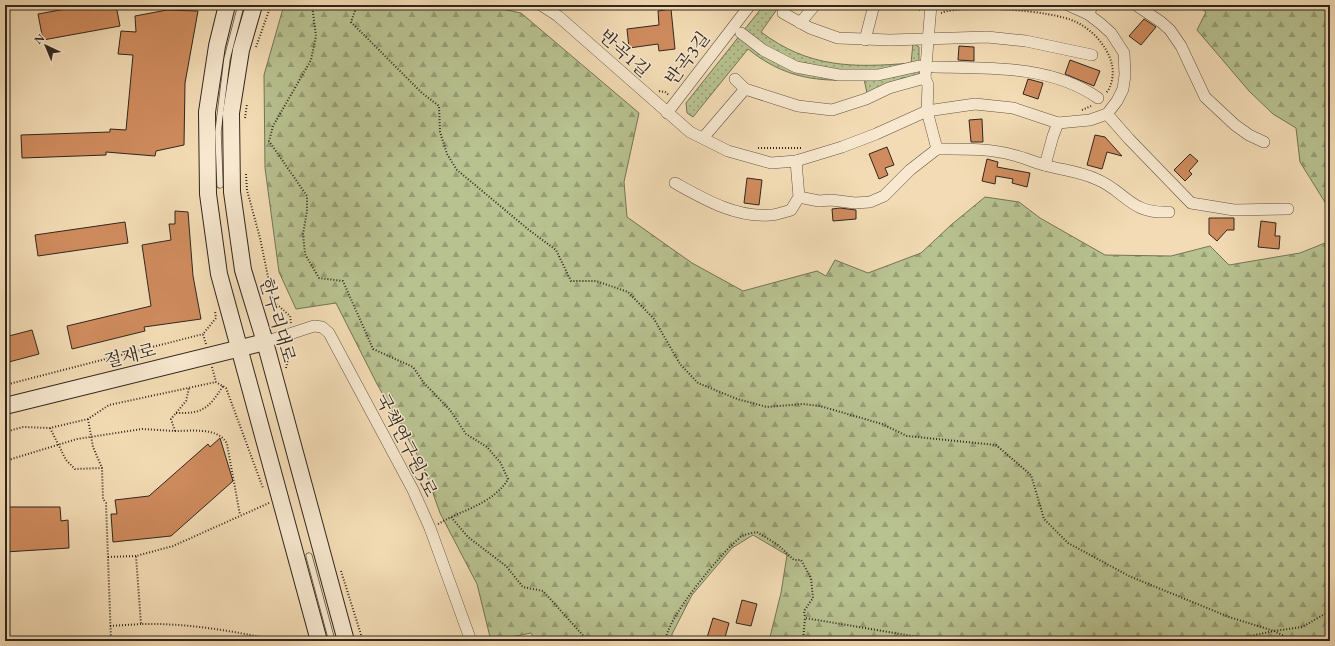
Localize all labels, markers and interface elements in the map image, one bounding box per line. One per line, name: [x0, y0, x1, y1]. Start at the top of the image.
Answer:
street label: 반곡1길: [595, 24, 655, 82]
north arrow: [26, 26, 66, 66]
street label: 반곡3길: [660, 27, 714, 89]
text: N: [31, 31, 47, 47]
street label: 한누리대로: [255, 275, 301, 365]
street label: 절재로: [102, 338, 158, 372]
street label: 국책연구원5로: [371, 389, 443, 501]

